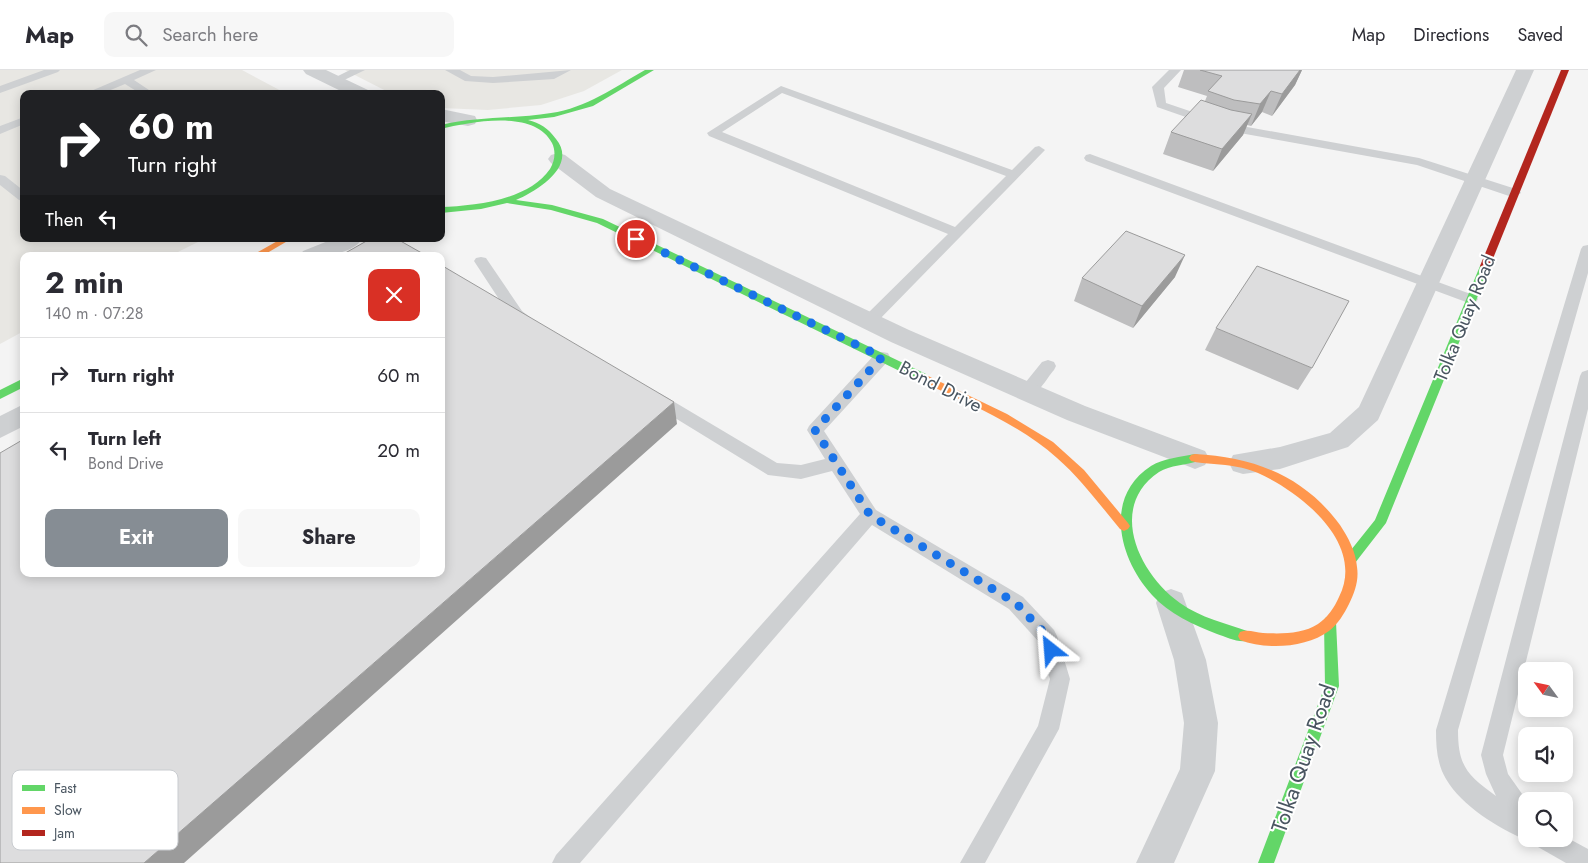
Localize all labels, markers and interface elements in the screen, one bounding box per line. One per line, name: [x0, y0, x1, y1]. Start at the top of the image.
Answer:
search box: [104, 12, 454, 57]
text: Map: [25, 17, 74, 52]
icon: search: [122, 21, 150, 49]
text: Search here: [162, 21, 258, 48]
text: Map: [1352, 22, 1385, 48]
text: Directions: [1413, 22, 1489, 48]
text: Saved: [1517, 22, 1563, 48]
text: 60 m: [128, 102, 214, 152]
icon: right: [45, 110, 110, 175]
text: Turn right: [128, 148, 216, 180]
icon: left: [94, 205, 122, 233]
text: Then: [45, 206, 84, 233]
pin: [615, 218, 657, 260]
icon: arrive: [622, 225, 650, 253]
street label: Tolka Quay Road: [1427, 251, 1502, 385]
text: 2 min: [45, 261, 124, 304]
button: close: [368, 269, 420, 321]
text: 140 m · 07:28: [45, 302, 143, 325]
street label: Bond Drive: [895, 354, 987, 419]
icon: right: [45, 361, 73, 389]
text: Turn right: [88, 362, 174, 389]
text: 60 m: [377, 362, 420, 389]
text: Turn left: [88, 425, 161, 452]
icon: left: [45, 436, 73, 464]
text: 20 m: [377, 437, 420, 464]
text: Bond Drive: [88, 452, 164, 475]
button: Exit: [45, 509, 228, 567]
button: Share: [238, 509, 420, 567]
position arrow: [1024, 623, 1076, 675]
north arrow: [1518, 662, 1572, 718]
map controls: [1518, 662, 1573, 847]
street label: Tolka Quay Road: [1263, 679, 1343, 837]
button: sound: [1518, 727, 1573, 782]
legend: [12, 770, 178, 850]
text: Fast: [54, 778, 77, 798]
button: search: [1518, 792, 1573, 847]
text: Slow: [54, 800, 82, 820]
text: Jam: [52, 823, 75, 843]

